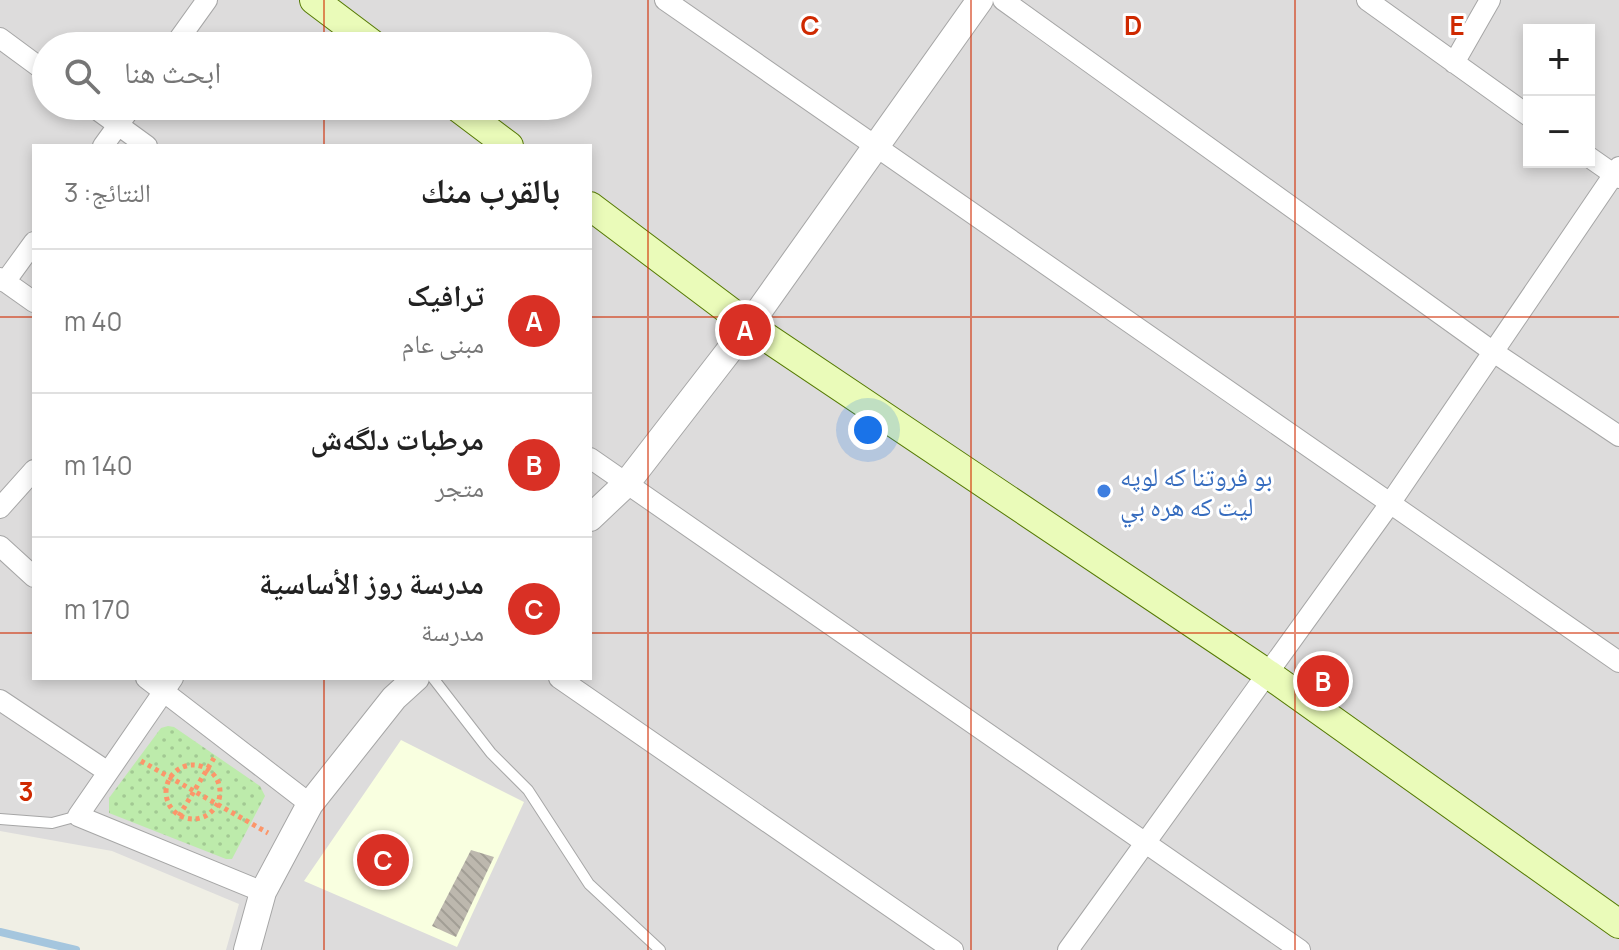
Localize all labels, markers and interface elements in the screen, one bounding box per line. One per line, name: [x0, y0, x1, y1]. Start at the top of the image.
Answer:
text: C: [800, 7, 820, 43]
text: D: [1124, 7, 1142, 43]
text: E: [1449, 7, 1465, 43]
map controls: [1523, 24, 1595, 168]
button: +: [1523, 24, 1595, 96]
search box: [32, 32, 592, 120]
text: ابحث هنا: [124, 51, 221, 92]
icon: search: [60, 54, 104, 98]
button: −: [1523, 96, 1595, 168]
text: بالقرب منك: [420, 167, 560, 213]
text: النتائج: 3: [64, 174, 151, 210]
text: ترافیک: [407, 274, 484, 315]
pin: A: [719, 300, 771, 360]
text: 40 m: [64, 303, 122, 339]
text: A: [525, 303, 543, 339]
text: مبنى عام: [401, 325, 484, 361]
your location: [848, 410, 888, 450]
text: مرطبات دلگەش: [310, 418, 484, 459]
text: 140 m: [64, 447, 133, 483]
text: B: [526, 447, 542, 483]
place label: بو فروتنا كه لوپه ليت كه هره بي: [1120, 458, 1273, 528]
text: متجر: [435, 469, 484, 505]
marker: بو فروتنا كه لوپه ليت كه هره بي: [1095, 482, 1113, 500]
text: مدرسة روز الأساسية: [259, 562, 484, 603]
text: 170 m: [64, 591, 130, 627]
text: C: [524, 591, 544, 627]
text: مدرسة: [421, 613, 484, 649]
pin: B: [1297, 651, 1349, 711]
text: 3: [18, 773, 34, 809]
pin: C: [357, 830, 409, 890]

